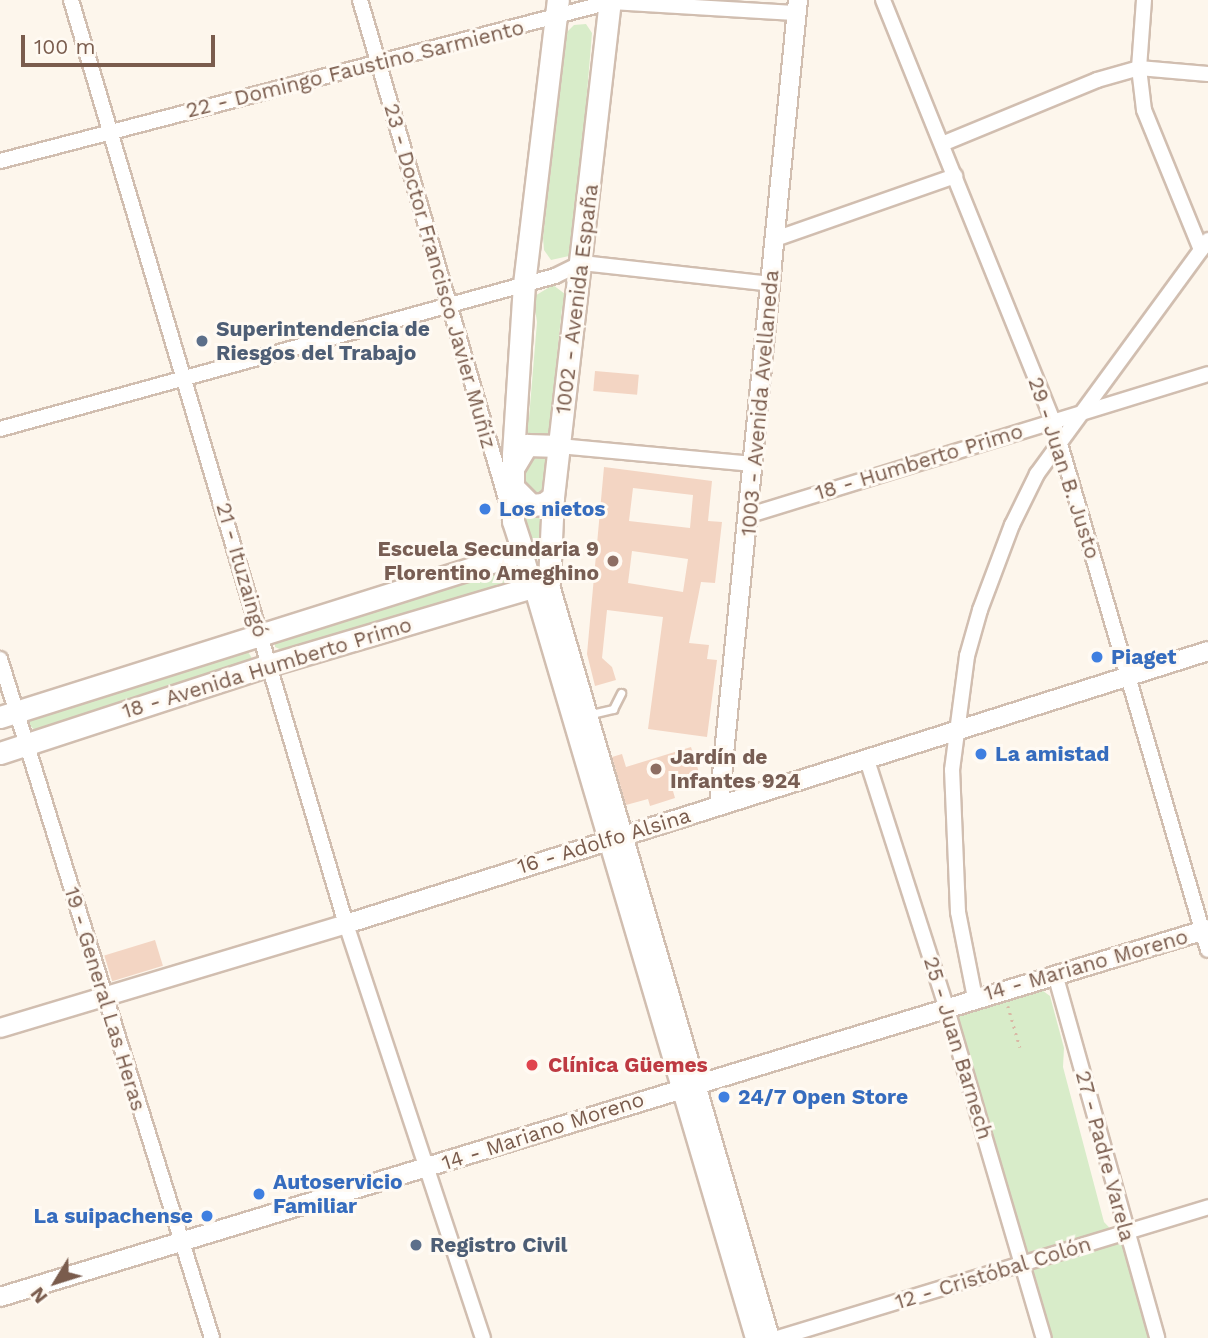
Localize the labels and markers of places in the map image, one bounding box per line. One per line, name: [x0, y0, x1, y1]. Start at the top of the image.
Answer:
place label: Superintendencia de Riesgos del Trabajo: [216, 316, 430, 366]
marker: Superintendencia de Riesgos del Trabajo: [194, 333, 210, 349]
place label: Los nietos: [499, 496, 605, 522]
marker: Los nietos: [477, 501, 493, 517]
place label: Escuela Secundaria 9 Florentino Ameghino: [377, 536, 599, 586]
marker: Escuela Secundaria 9 Florentino Ameghino: [605, 553, 621, 569]
place label: Piaget: [1111, 644, 1176, 670]
marker: Piaget: [1089, 649, 1105, 665]
place label: La amistad: [995, 741, 1110, 767]
place label: Jardín de Infantes 924: [670, 744, 800, 794]
marker: La amistad: [973, 746, 989, 762]
marker: Jardín de Infantes 924: [648, 761, 664, 777]
place label: Clínica Güemes: [548, 1052, 708, 1078]
marker: Clínica Güemes: [522, 1055, 542, 1075]
place label: 24/7 Open Store: [738, 1084, 909, 1110]
marker: 24/7 Open Store: [716, 1089, 732, 1105]
place label: Autoservicio Familiar: [273, 1169, 403, 1219]
marker: Autoservicio Familiar: [251, 1186, 267, 1202]
place label: La suipachense: [33, 1203, 193, 1229]
marker: La suipachense: [199, 1208, 215, 1224]
place label: Registro Civil: [430, 1232, 567, 1258]
marker: Registro Civil: [408, 1237, 424, 1253]

